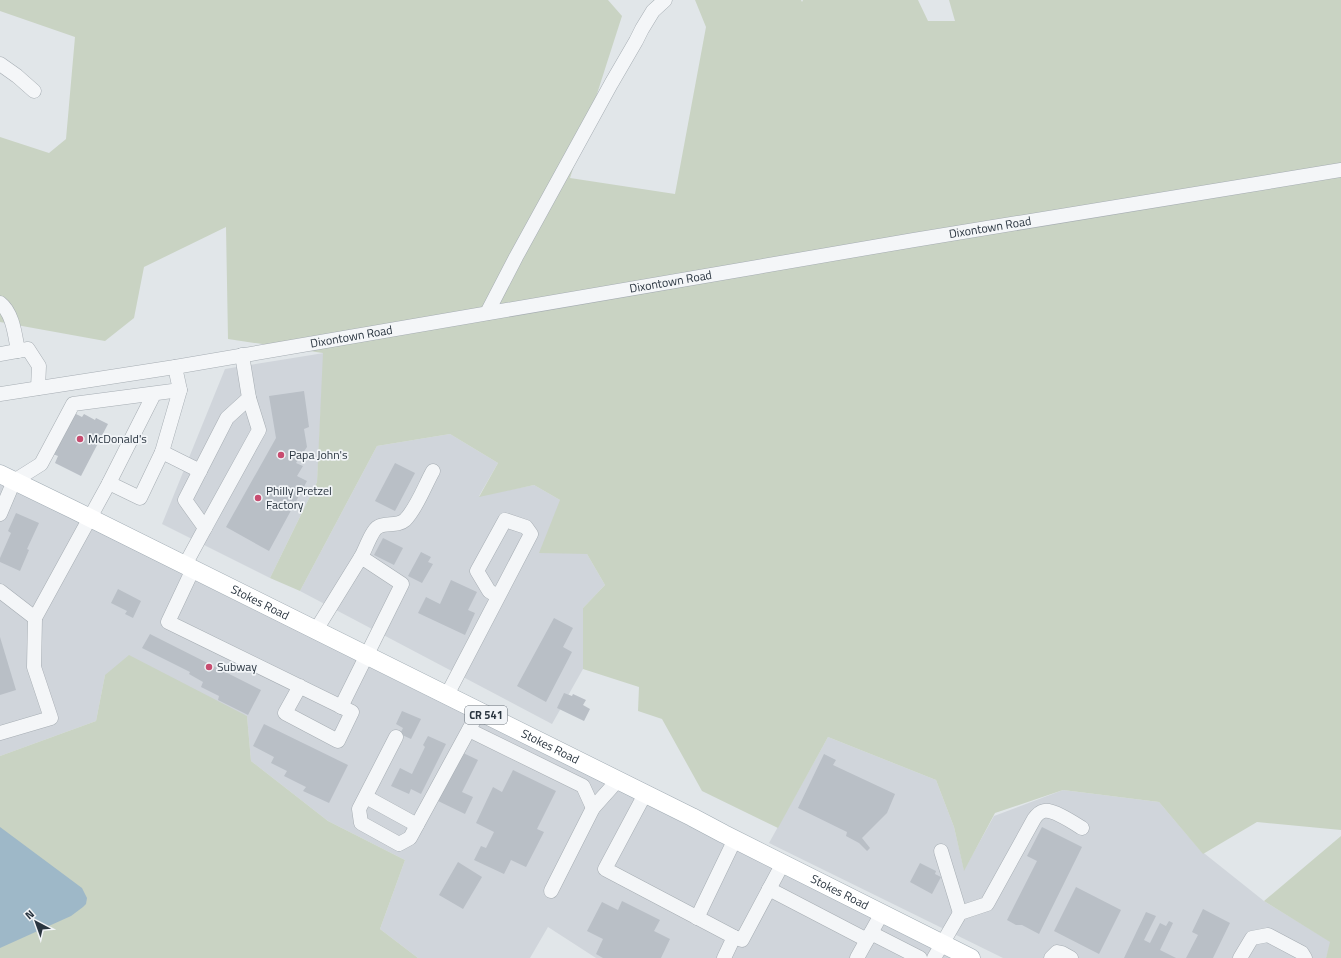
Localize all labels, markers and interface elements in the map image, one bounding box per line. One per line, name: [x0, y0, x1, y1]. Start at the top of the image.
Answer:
street label: Dixontown Road: [947, 211, 1033, 243]
street label: Dixontown Road: [628, 265, 713, 298]
street label: Dixontown Road: [309, 320, 394, 353]
place label: McDonald's: [88, 429, 147, 448]
marker: McDonald's: [75, 434, 85, 444]
place label: Papa John's: [289, 445, 348, 464]
marker: Papa John's: [276, 450, 286, 460]
place label: Philly Pretzel Factory: [266, 481, 332, 514]
marker: Philly Pretzel Factory: [253, 493, 263, 503]
street label: Stokes Road: [228, 579, 293, 624]
place label: Subway: [217, 657, 257, 676]
marker: Subway: [204, 662, 214, 672]
road number: CR 541: [465, 706, 507, 724]
street label: Stokes Road: [518, 724, 583, 769]
street label: Stokes Road: [808, 869, 872, 914]
north arrow: [16, 902, 56, 942]
text: N: [21, 906, 38, 923]

